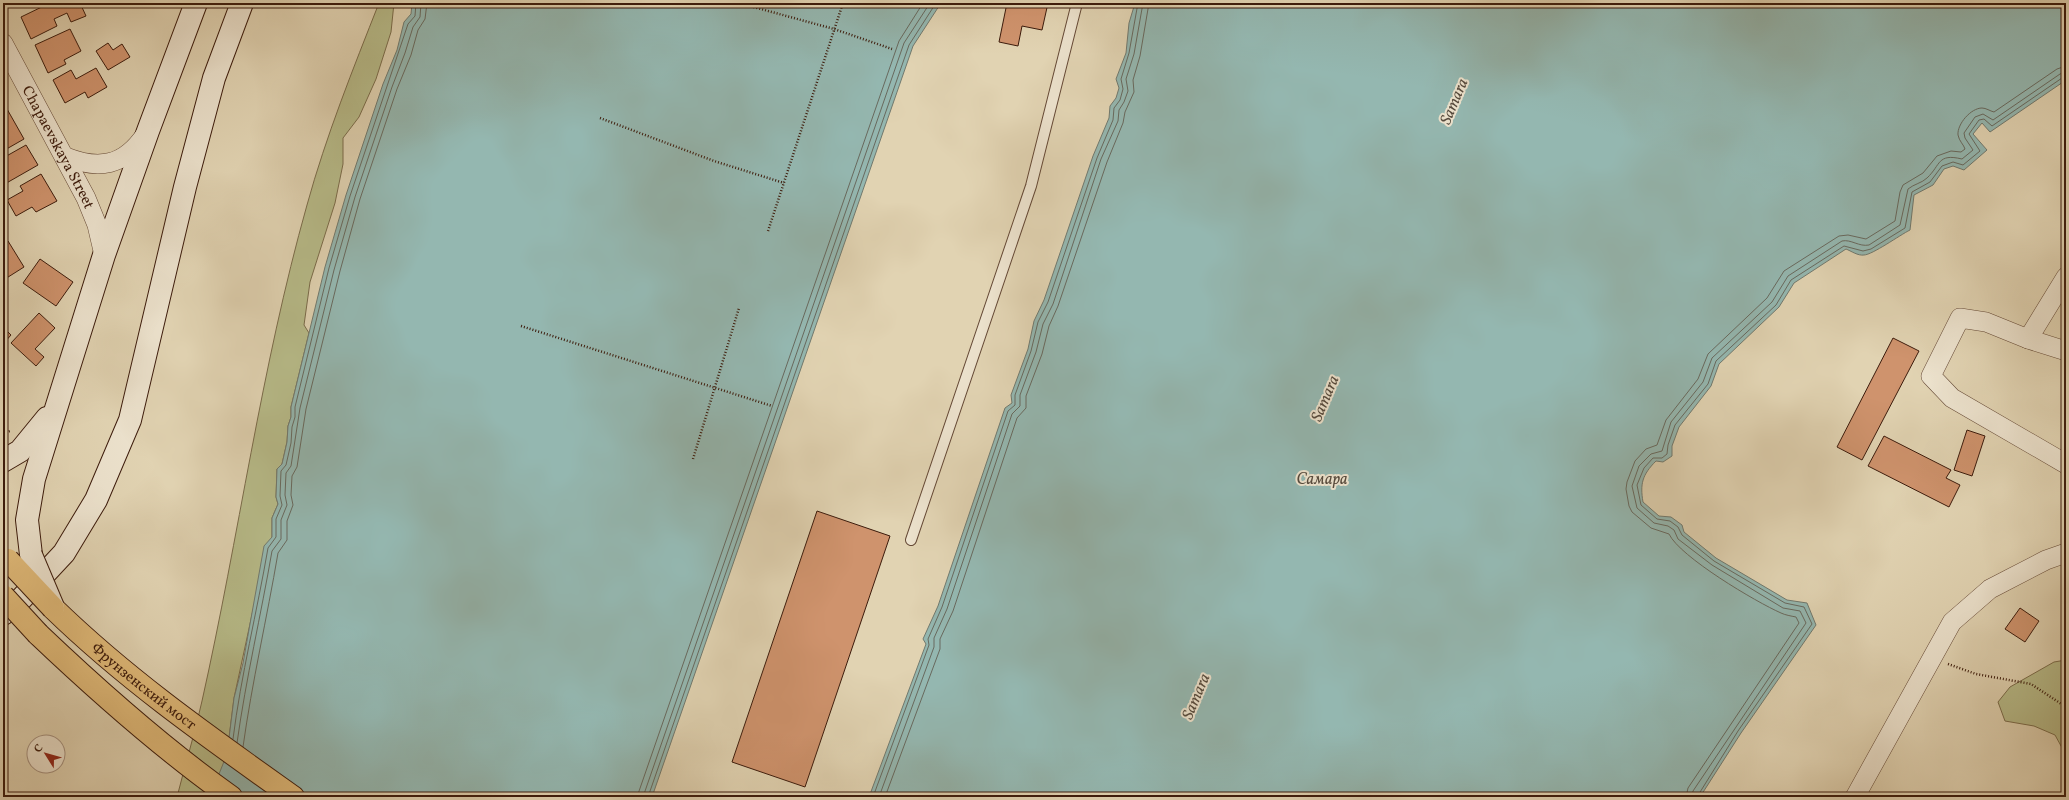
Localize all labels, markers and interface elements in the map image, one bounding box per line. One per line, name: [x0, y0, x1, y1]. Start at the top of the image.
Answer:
water label: Samara: [1435, 75, 1474, 128]
street label: Chapaevskaya Street: [16, 82, 98, 212]
water label: Samara: [1306, 372, 1345, 425]
water label: Самара: [1296, 469, 1348, 491]
street label: Фрунзенский мост: [86, 639, 200, 736]
water label: Samara: [1177, 670, 1216, 723]
north arrow: [26, 734, 66, 774]
text: С: [31, 742, 47, 756]

